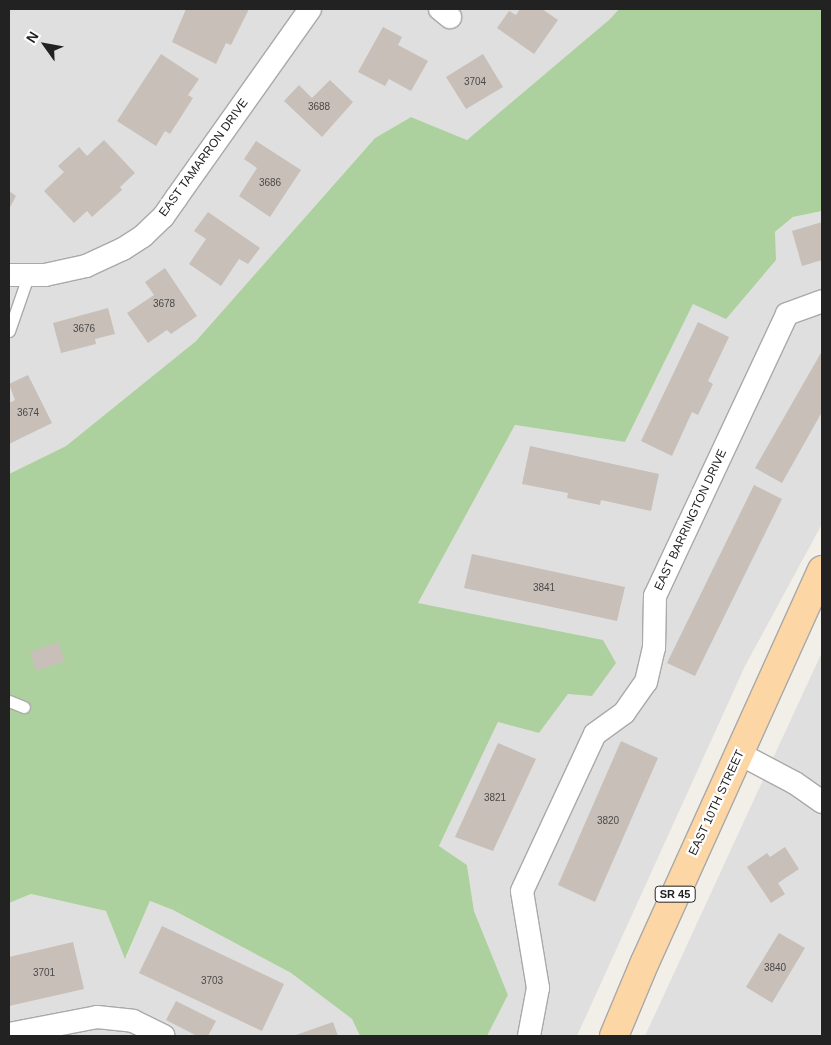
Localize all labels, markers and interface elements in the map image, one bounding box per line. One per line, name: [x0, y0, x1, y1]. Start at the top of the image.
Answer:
north arrow: [20, 20, 70, 70]
text: N: [23, 29, 42, 46]
house number: 3704: [464, 76, 486, 88]
street label: EAST TAMARRON DRIVE: [156, 96, 252, 220]
house number: 3688: [308, 101, 330, 113]
house number: 3686: [259, 177, 281, 189]
house number: 3678: [153, 298, 175, 310]
house number: 3676: [73, 323, 95, 335]
house number: 3674: [17, 407, 39, 419]
street label: EAST BARRINGTON DRIVE: [652, 447, 730, 593]
house number: 3841: [533, 582, 555, 594]
street label: EAST 10TH STREET: [686, 748, 748, 858]
house number: 3821: [484, 792, 506, 804]
house number: 3820: [597, 815, 619, 827]
road number: SR 45: [654, 886, 696, 902]
house number: 3840: [764, 962, 786, 974]
house number: 3701: [33, 967, 55, 979]
house number: 3703: [201, 975, 223, 987]

